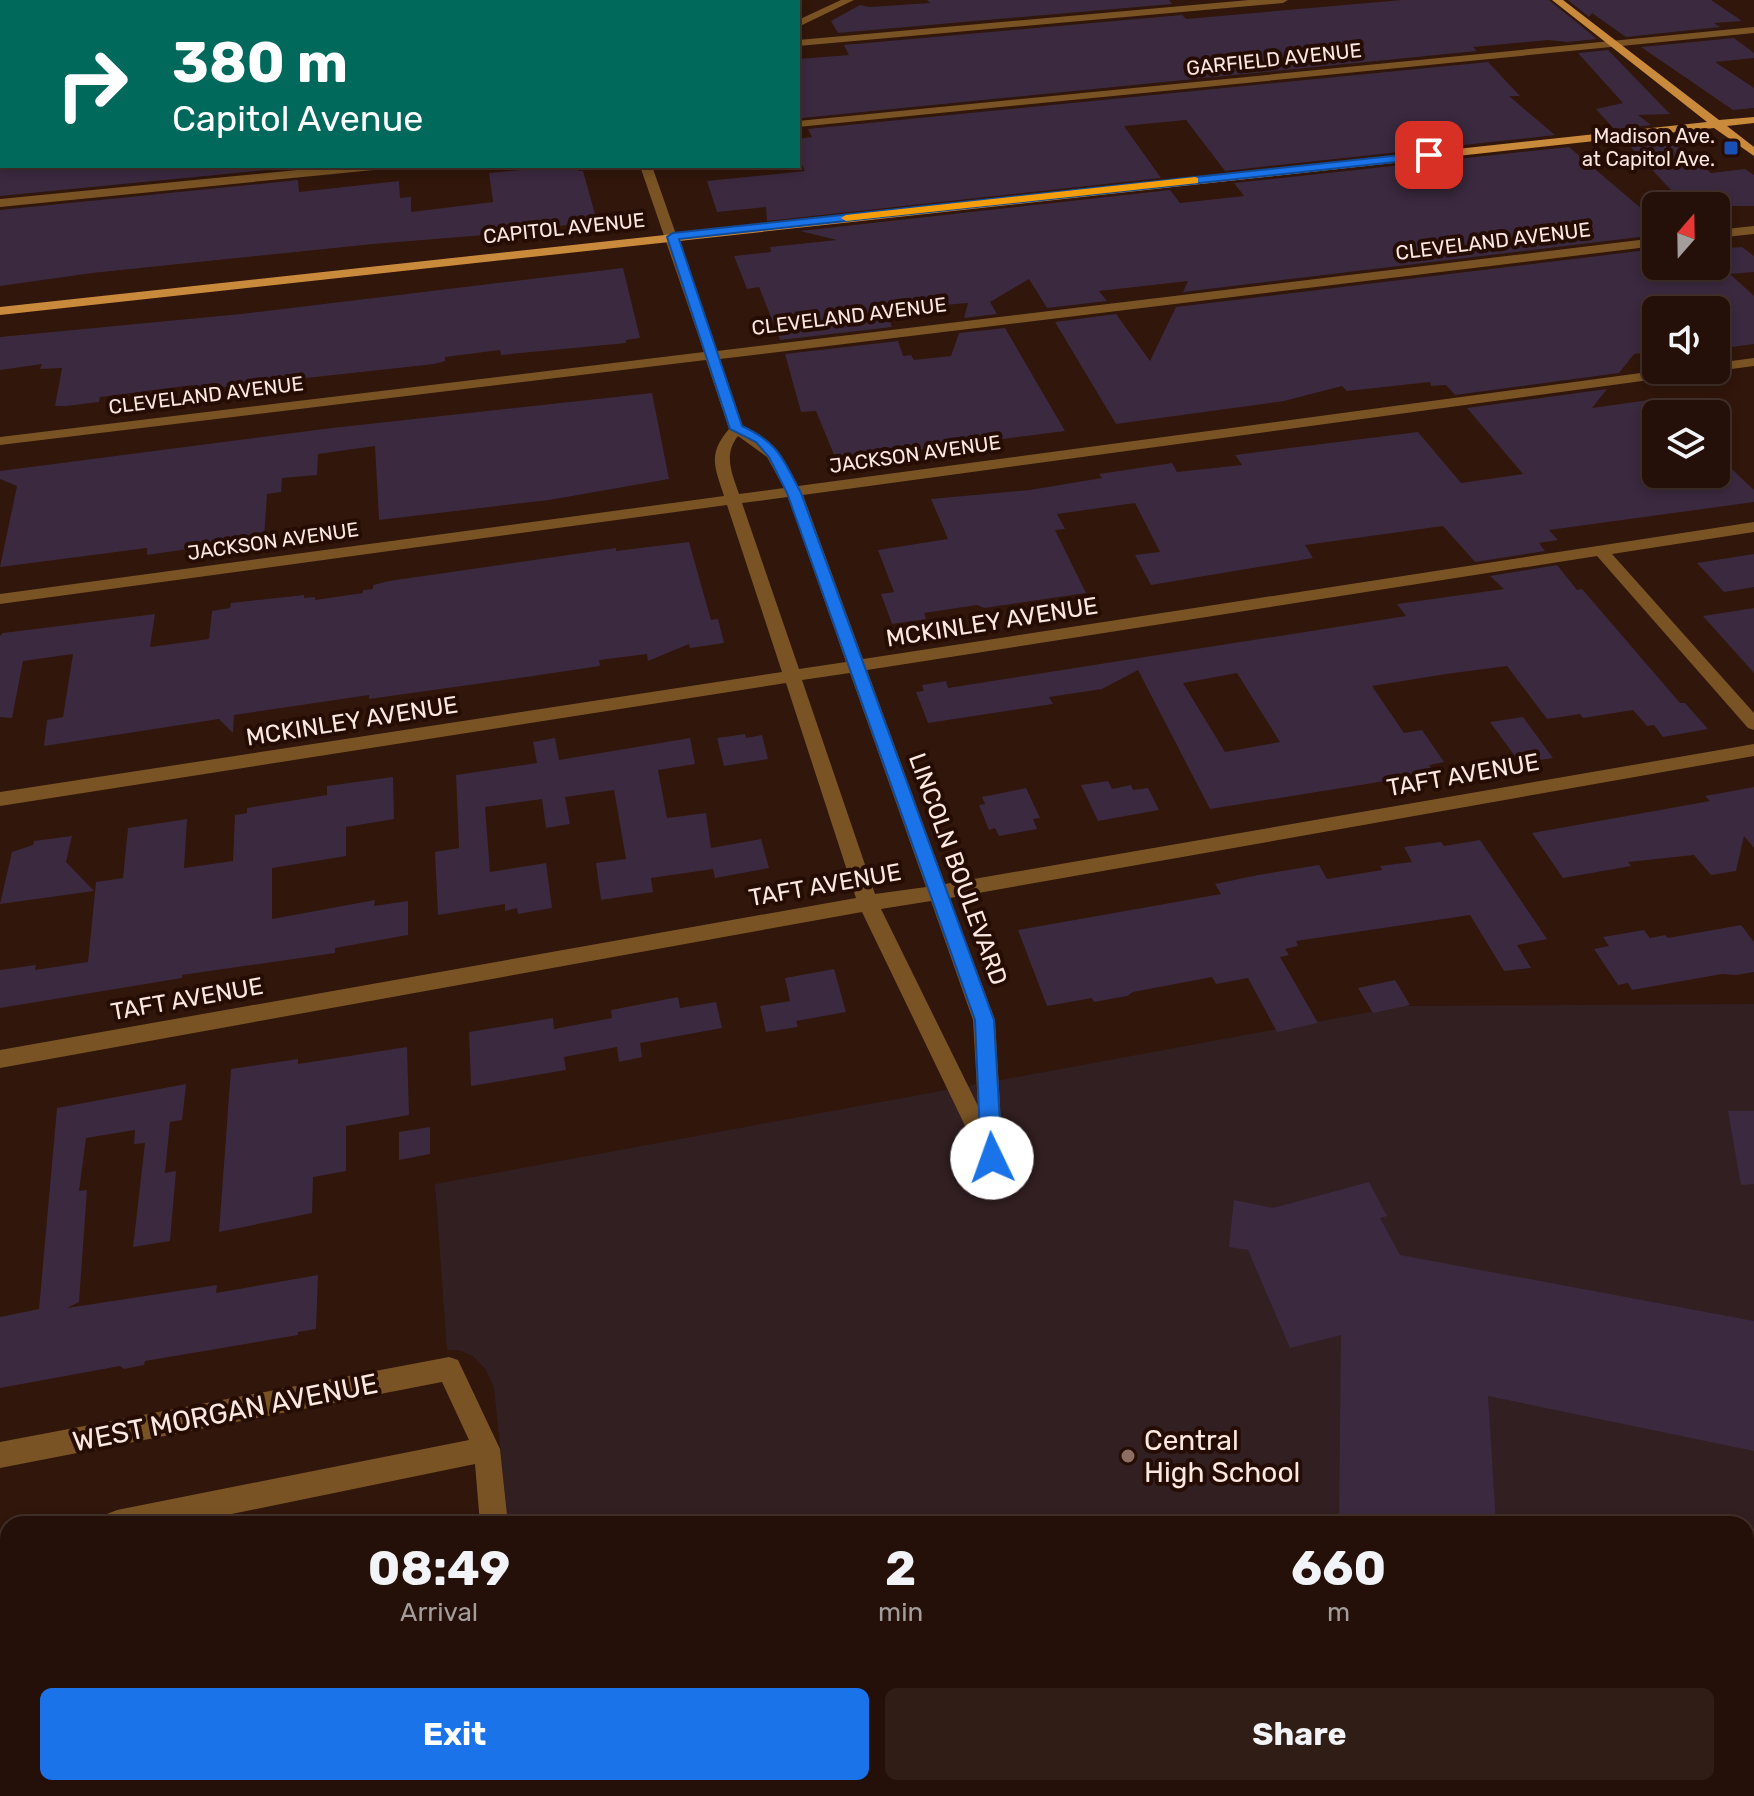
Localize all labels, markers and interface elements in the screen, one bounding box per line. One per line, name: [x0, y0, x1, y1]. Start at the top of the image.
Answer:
text: 380 m: [172, 30, 348, 96]
icon: right: [40, 32, 144, 136]
street label: GARFIELD AVENUE: [1185, 38, 1363, 80]
text: Capitol Avenue: [172, 97, 423, 140]
pin: [1395, 121, 1463, 189]
place label: Madison Ave. at Capitol Ave.: [1582, 124, 1715, 171]
icon: arrive: [1407, 133, 1451, 177]
marker: Madison Ave. at Capitol Ave.: [1722, 139, 1740, 157]
north arrow: [1642, 192, 1730, 280]
map controls: [1642, 192, 1730, 488]
street label: CAPITOL AVENUE: [482, 208, 646, 248]
street label: CLEVELAND AVENUE: [1394, 217, 1592, 265]
street label: CLEVELAND AVENUE: [750, 292, 948, 340]
button: sound: [1642, 296, 1730, 384]
street label: CLEVELAND AVENUE: [107, 371, 305, 419]
button: layers: [1642, 400, 1730, 488]
street label: JACKSON AVENUE: [828, 430, 1002, 478]
street label: JACKSON AVENUE: [186, 517, 360, 565]
street label: MCKINLEY AVENUE: [884, 591, 1100, 653]
street label: MCKINLEY AVENUE: [244, 690, 460, 752]
street label: TAFT AVENUE: [1385, 748, 1541, 802]
street label: LINCOLN BOULEVARD: [903, 749, 1013, 989]
street label: TAFT AVENUE: [747, 858, 903, 912]
street label: TAFT AVENUE: [109, 972, 265, 1026]
position arrow: [950, 1116, 1034, 1200]
street label: WEST MORGAN AVENUE: [70, 1367, 381, 1458]
place label: Central High School: [1144, 1424, 1300, 1489]
marker: Central High School: [1119, 1447, 1137, 1465]
text: 08:49: [368, 1540, 510, 1597]
text: 2: [885, 1540, 916, 1597]
text: 660: [1291, 1540, 1386, 1597]
text: Arrival: [400, 1597, 478, 1628]
text: min: [878, 1597, 923, 1628]
text: m: [1327, 1597, 1350, 1628]
button: Exit: [40, 1688, 869, 1780]
button: Share: [885, 1688, 1714, 1780]

